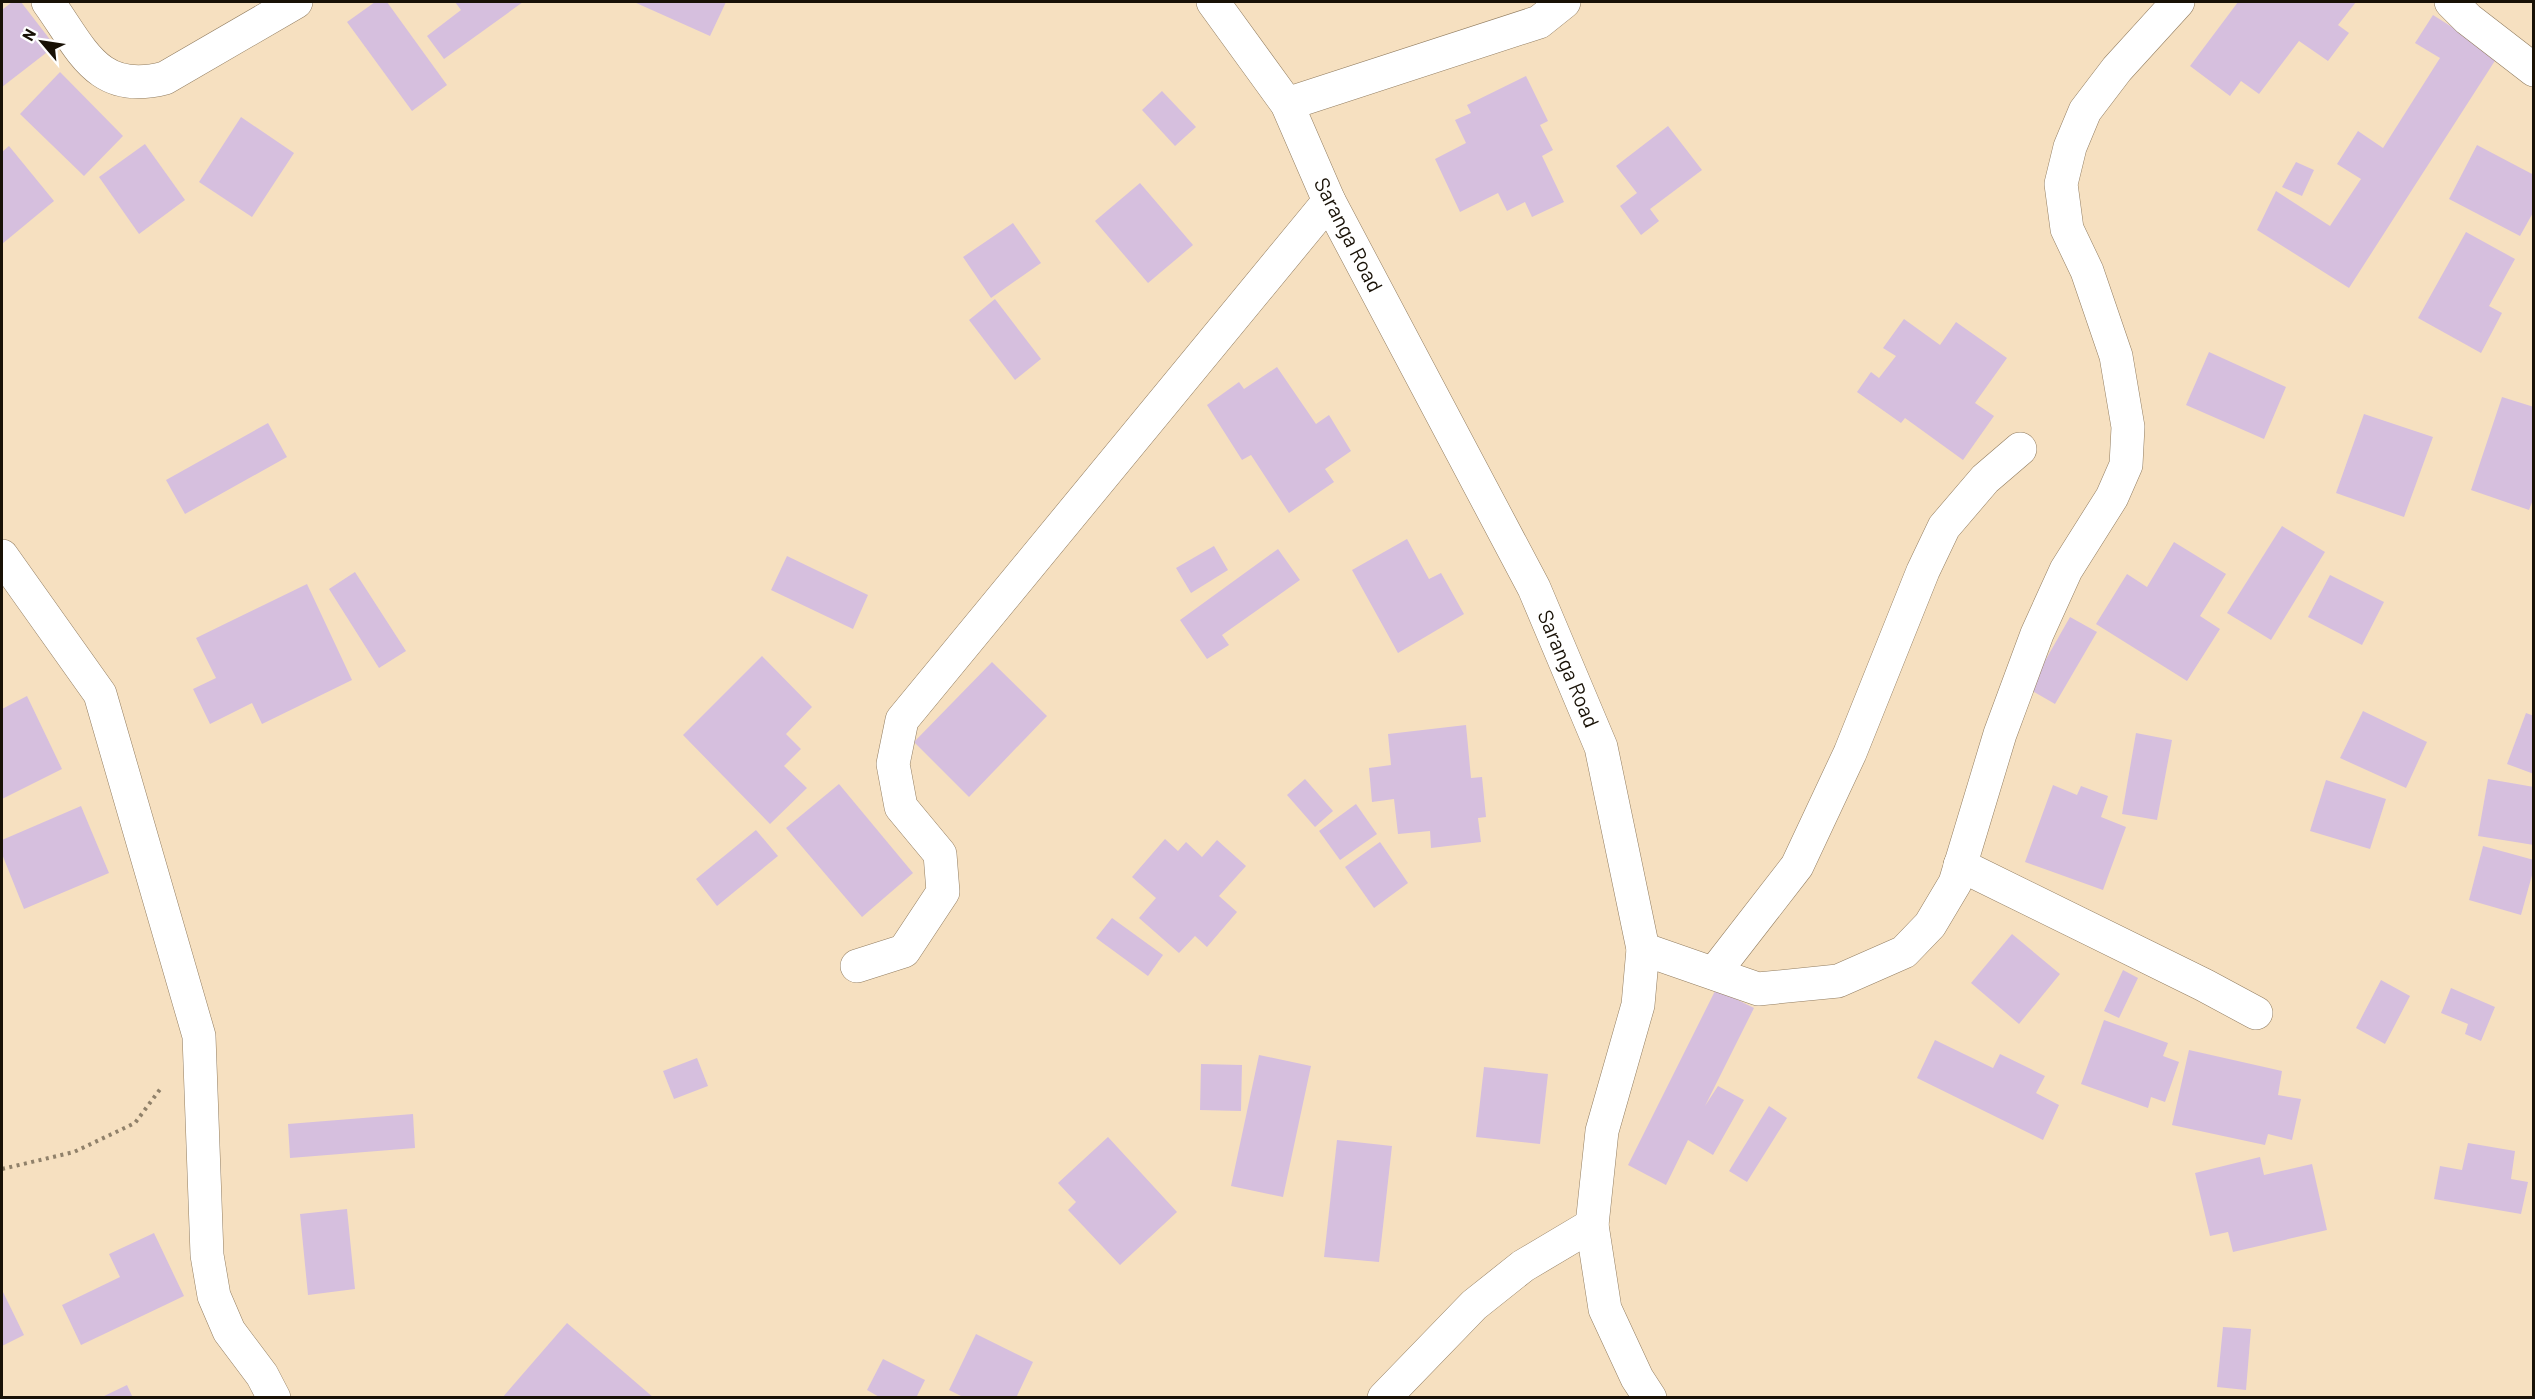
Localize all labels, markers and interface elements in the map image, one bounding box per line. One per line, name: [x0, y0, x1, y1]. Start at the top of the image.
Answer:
north arrow: [12, 12, 72, 72]
text: N: [18, 25, 39, 44]
street label: Saranga Road: [1310, 173, 1389, 296]
street label: Saranga Road: [1533, 606, 1605, 731]

